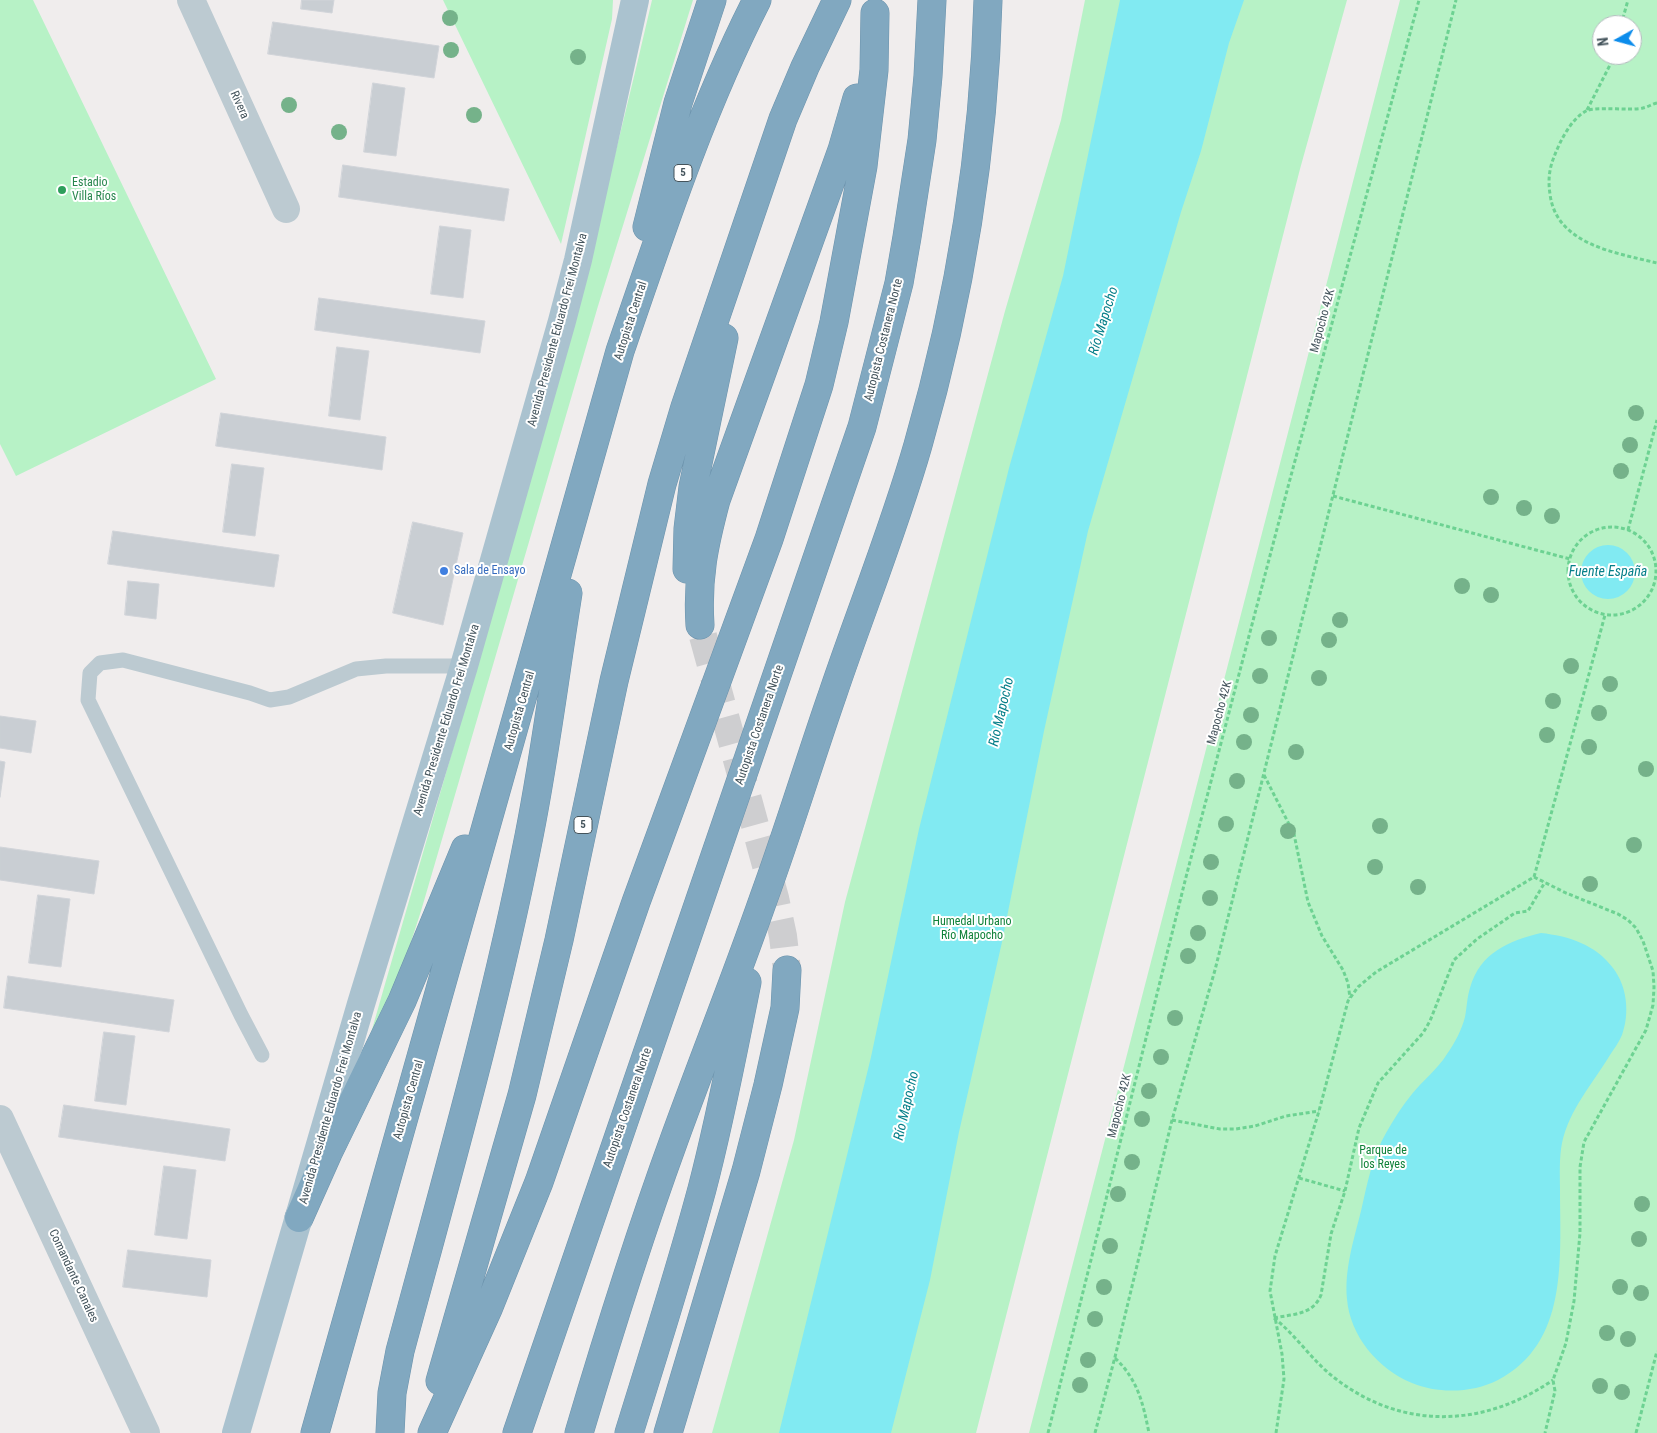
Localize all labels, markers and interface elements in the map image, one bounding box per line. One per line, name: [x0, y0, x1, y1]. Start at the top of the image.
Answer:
north arrow: [1592, 15, 1642, 65]
text: N: [1595, 36, 1612, 47]
street label: Rivera: [227, 89, 251, 121]
road number: 5: [674, 164, 692, 182]
place label: Estadio Villa Ríos: [72, 176, 116, 204]
marker: Estadio Villa Ríos: [56, 184, 68, 196]
street label: Avenida Presidente Eduardo Frei Montalva: [525, 232, 591, 428]
street label: Autopista Costanera Norte: [862, 277, 906, 403]
street label: Autopista Central: [611, 280, 651, 362]
water label: Río Mapocho: [1086, 285, 1122, 357]
street label: Mapocho 42K: [1308, 288, 1338, 354]
place label: Sala de Ensayo: [454, 564, 525, 578]
water label: Fuente España: [1569, 564, 1647, 580]
marker: Sala de Ensayo: [438, 565, 450, 577]
street label: Avenida Presidente Eduardo Frei Montalva: [411, 623, 483, 817]
street label: Autopista Costanera Norte: [733, 663, 787, 787]
street label: Autopista Central: [502, 670, 538, 752]
water label: Río Mapocho: [986, 676, 1018, 748]
street label: Mapocho 42K: [1205, 680, 1235, 746]
road number: 5: [574, 816, 592, 834]
park label: Humedal Urbano Río Mapocho: [932, 915, 1012, 943]
street label: Avenida Presidente Eduardo Frei Montalva: [297, 1010, 365, 1206]
street label: Autopista Costanera Norte: [601, 1046, 655, 1170]
street label: Autopista Central: [391, 1059, 427, 1141]
water label: Río Mapocho: [891, 1070, 923, 1142]
street label: Mapocho 42K: [1105, 1073, 1135, 1139]
park label: Parque de los Reyes: [1359, 1144, 1407, 1172]
street label: Comandante Canales: [45, 1227, 101, 1325]

